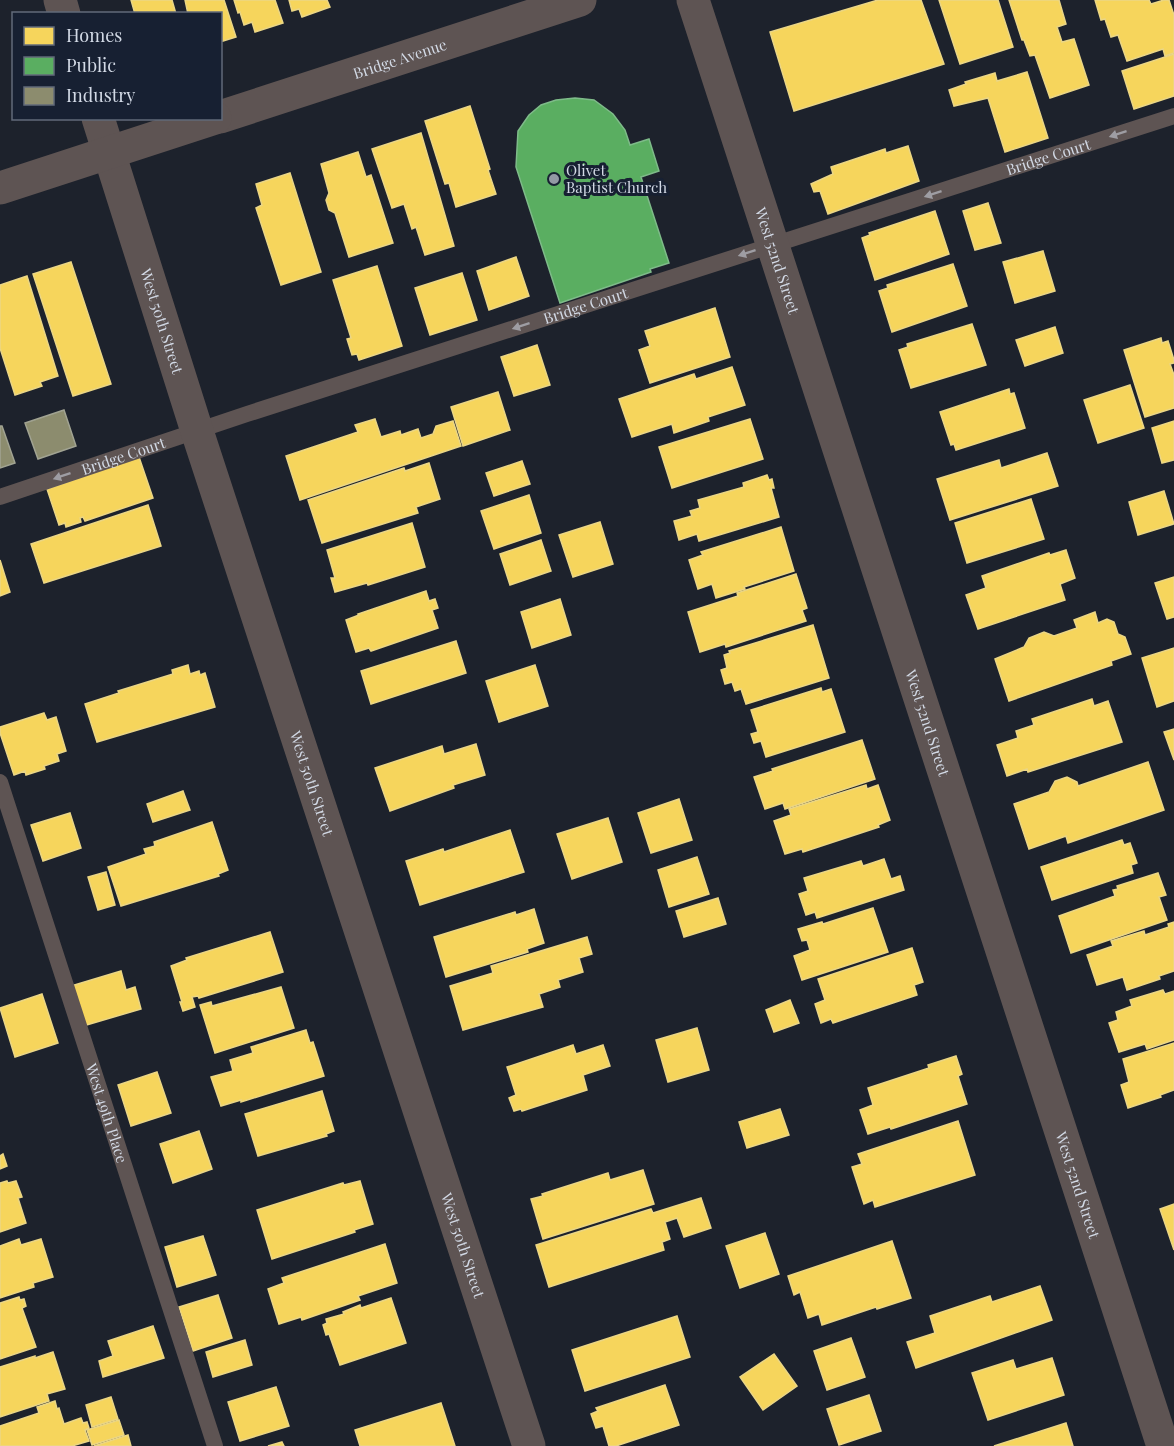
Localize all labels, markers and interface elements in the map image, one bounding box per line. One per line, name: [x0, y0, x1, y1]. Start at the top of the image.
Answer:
legend: [12, 12, 222, 120]
text: Homes: [66, 23, 122, 47]
street label: Bridge Avenue: [350, 34, 449, 83]
text: Public: [66, 53, 116, 77]
text: Industry: [66, 83, 135, 107]
one-way arrow: [1109, 130, 1127, 139]
street label: Bridge Court: [1003, 133, 1093, 179]
place label: Olivet Baptist Church: [566, 160, 667, 197]
marker: Olivet Baptist Church: [547, 172, 561, 186]
one-way arrow: [924, 189, 942, 199]
street label: West 52nd Street: [751, 204, 805, 317]
one-way arrow: [738, 249, 756, 259]
street label: West 50th Street: [136, 265, 188, 377]
street label: Bridge Court: [541, 282, 631, 328]
one-way arrow: [512, 322, 530, 331]
street label: Bridge Court: [79, 432, 169, 479]
one-way arrow: [53, 472, 71, 482]
street label: West 52nd Street: [901, 666, 955, 779]
street label: West 50th Street: [285, 727, 339, 839]
street label: West 49th Place: [81, 1060, 133, 1165]
street label: West 52nd Street: [1051, 1128, 1105, 1241]
street label: West 50th Street: [437, 1189, 490, 1301]

